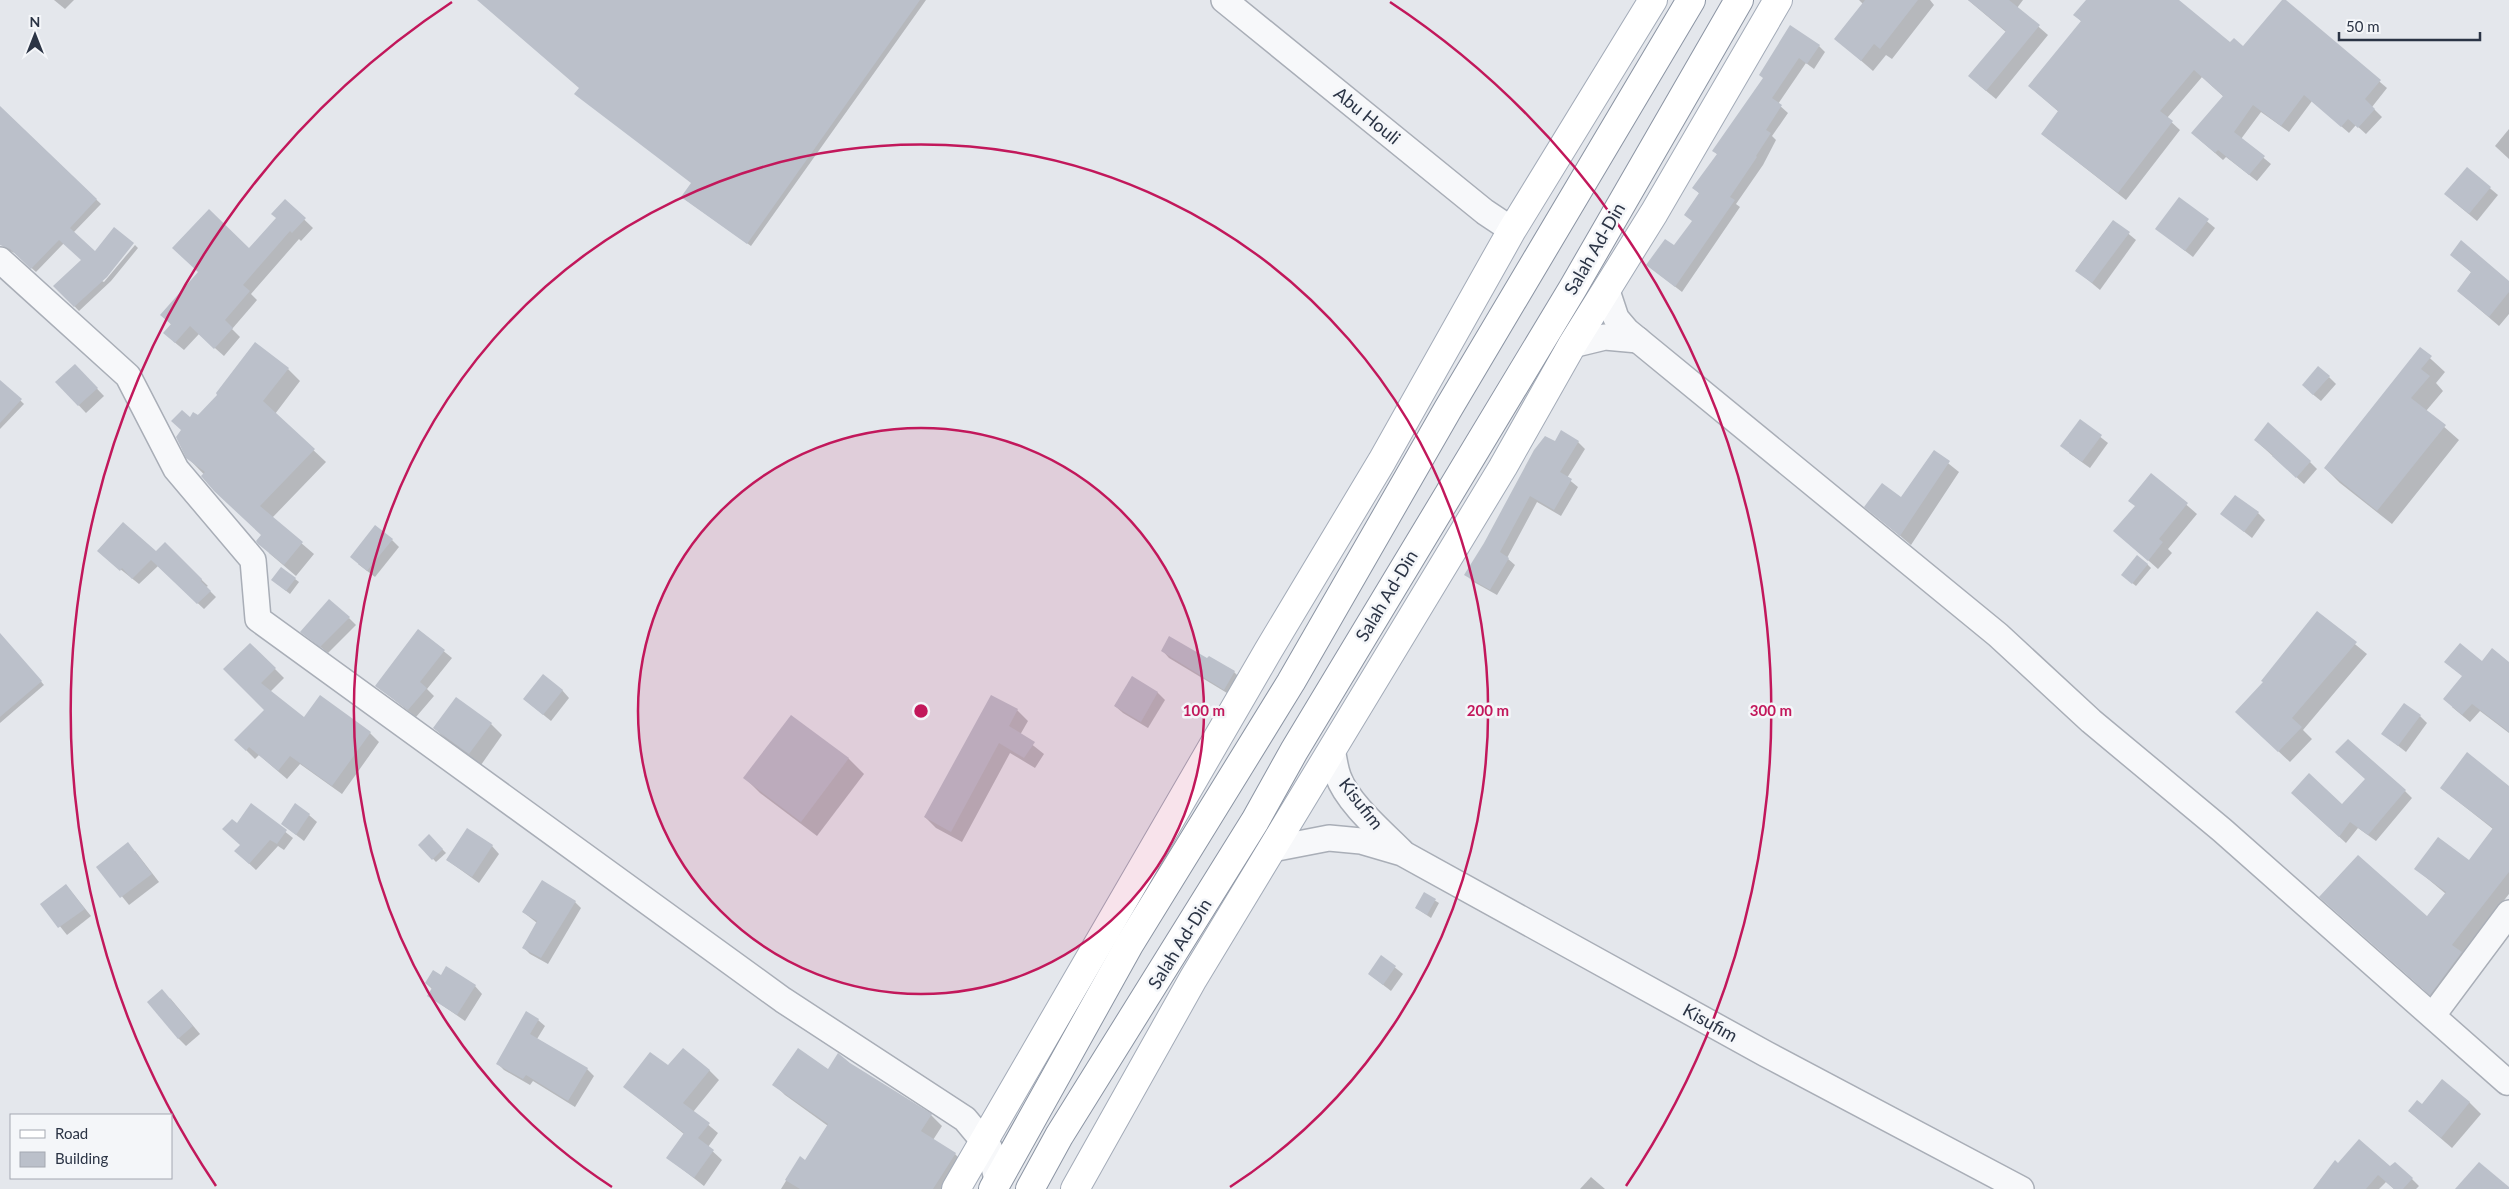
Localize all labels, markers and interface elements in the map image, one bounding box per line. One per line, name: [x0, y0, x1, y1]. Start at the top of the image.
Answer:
north arrow: [10, 10, 60, 60]
scale bar: [2339, 10, 2480, 42]
text: N: [30, 13, 40, 30]
text: 50 m: [2346, 17, 2380, 35]
street label: Abu Houli: [1330, 82, 1405, 149]
street label: Salah Ad-Din: [1559, 199, 1629, 298]
street label: Salah Ad-Din: [1350, 546, 1422, 645]
text: 100 m: [1183, 701, 1225, 719]
text: 200 m: [1467, 701, 1509, 719]
text: 300 m: [1750, 701, 1792, 719]
centre of rings: [912, 702, 930, 720]
street label: Kisufim: [1335, 773, 1389, 833]
street label: Salah Ad-Din: [1143, 894, 1216, 993]
street label: Kisufim: [1679, 998, 1742, 1046]
legend: [10, 1114, 172, 1179]
text: Road: [55, 1124, 88, 1142]
text: Building: [55, 1149, 108, 1167]

